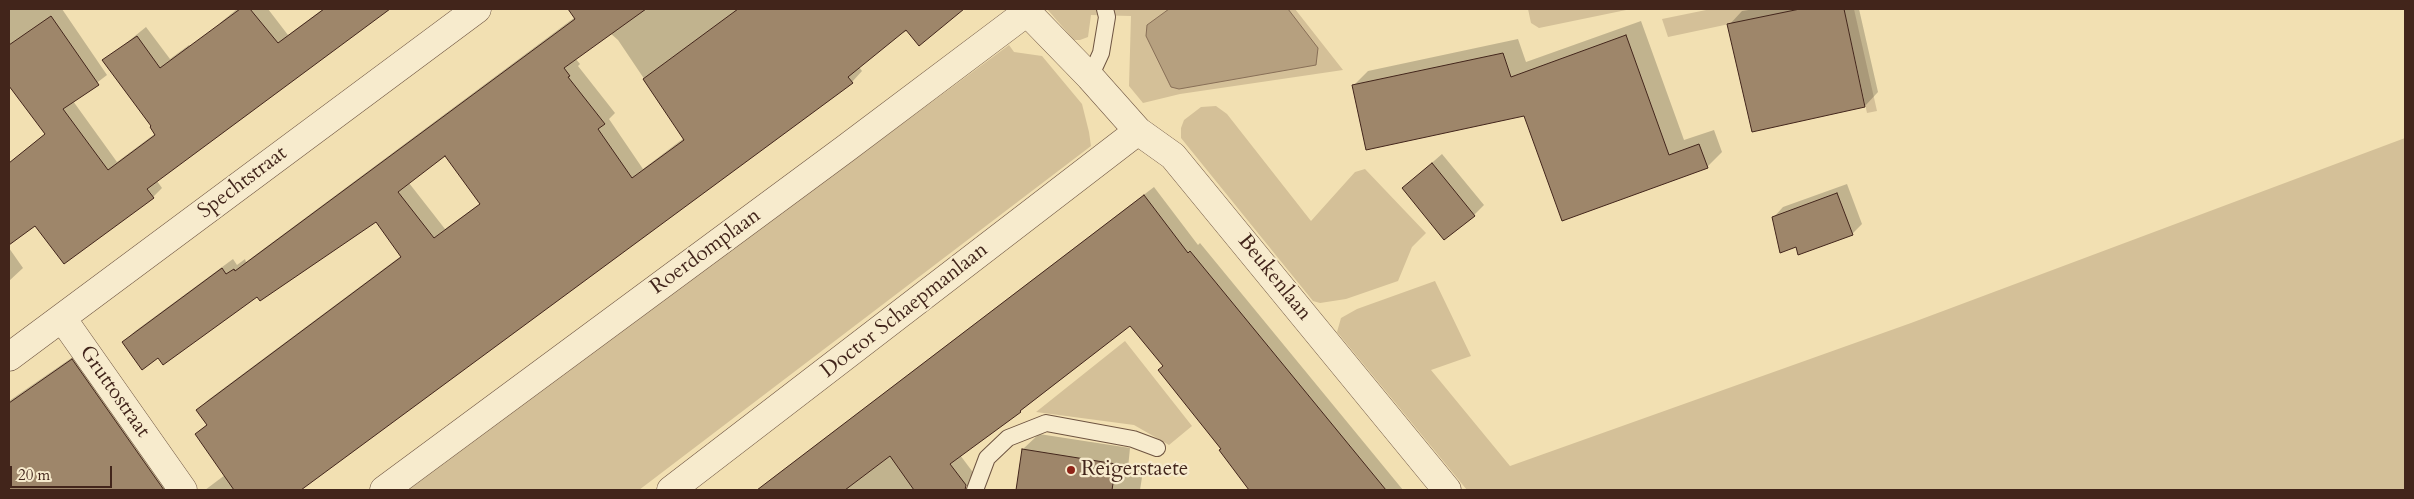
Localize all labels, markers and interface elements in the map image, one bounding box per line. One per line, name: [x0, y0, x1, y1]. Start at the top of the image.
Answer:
street label: Spechtstraat: [193, 141, 293, 225]
street label: Roerdomplaan: [646, 204, 766, 300]
street label: Beukenlaan: [1232, 230, 1316, 326]
street label: Doctor Schaepmanlaan: [817, 238, 993, 384]
street label: Gruttostraat: [73, 341, 155, 443]
scale bar: [12, 456, 115, 488]
place label: Reigerstaete: [1081, 457, 1188, 483]
marker: Reigerstaete: [1065, 464, 1077, 476]
text: 20 m: [18, 465, 50, 485]

